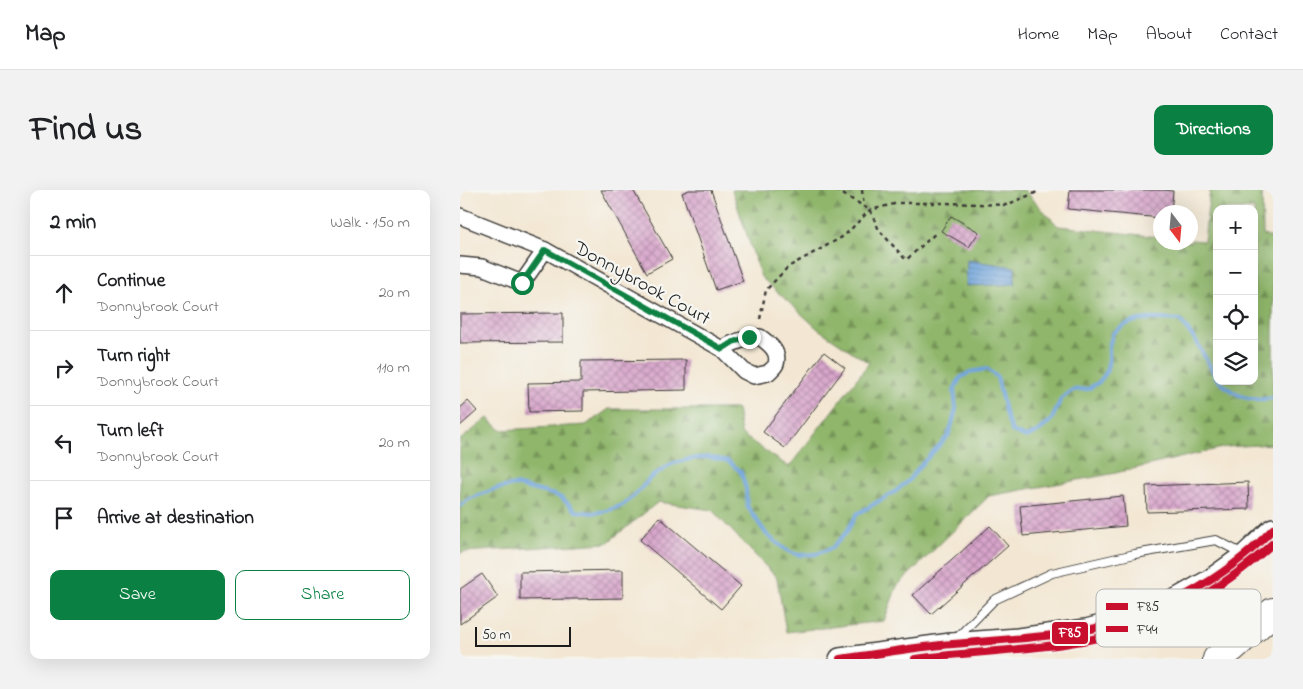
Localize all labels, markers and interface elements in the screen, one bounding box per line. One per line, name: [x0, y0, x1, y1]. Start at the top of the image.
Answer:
text: Map: [25, 17, 66, 52]
text: Home: [1018, 22, 1059, 48]
text: Map: [1087, 22, 1118, 48]
text: About: [1146, 22, 1192, 48]
text: Contact: [1220, 22, 1278, 48]
text: Find us: [30, 105, 142, 156]
button: Directions: [1154, 105, 1273, 155]
north arrow: [1153, 205, 1198, 250]
map controls: [1213, 205, 1258, 385]
button: +: [1213, 205, 1258, 250]
text: 2 min: [50, 208, 96, 238]
text: Walk · 150 m: [330, 211, 410, 235]
street label: Donnybrook Court: [567, 234, 716, 334]
button: −: [1213, 250, 1258, 295]
text: Continue: [97, 268, 165, 295]
route start: [511, 272, 534, 295]
icon: ahead: [50, 279, 78, 307]
text: 20 m: [379, 281, 410, 305]
text: Donnybrook Court: [97, 295, 219, 319]
button: locate: [1213, 295, 1258, 340]
route end: [738, 326, 761, 349]
button: layers: [1213, 340, 1258, 385]
text: Turn right: [97, 343, 170, 370]
icon: right: [50, 354, 78, 382]
text: 110 m: [376, 356, 410, 380]
text: Donnybrook Court: [97, 370, 219, 394]
text: Turn left: [97, 418, 164, 445]
icon: left: [50, 429, 78, 457]
text: 20 m: [379, 431, 410, 455]
text: Donnybrook Court: [97, 445, 219, 469]
icon: arrive: [50, 504, 78, 532]
text: Arrive at destination: [97, 505, 254, 532]
button: Save: [50, 570, 225, 620]
button: Share: [235, 570, 410, 620]
legend: [1096, 589, 1261, 647]
text: F85: [1136, 597, 1159, 618]
text: F44: [1136, 620, 1158, 641]
line badge: F85: [1051, 621, 1089, 645]
text: F85: [1058, 623, 1081, 644]
scale bar: [475, 624, 571, 647]
text: 50 m: [482, 625, 510, 646]

